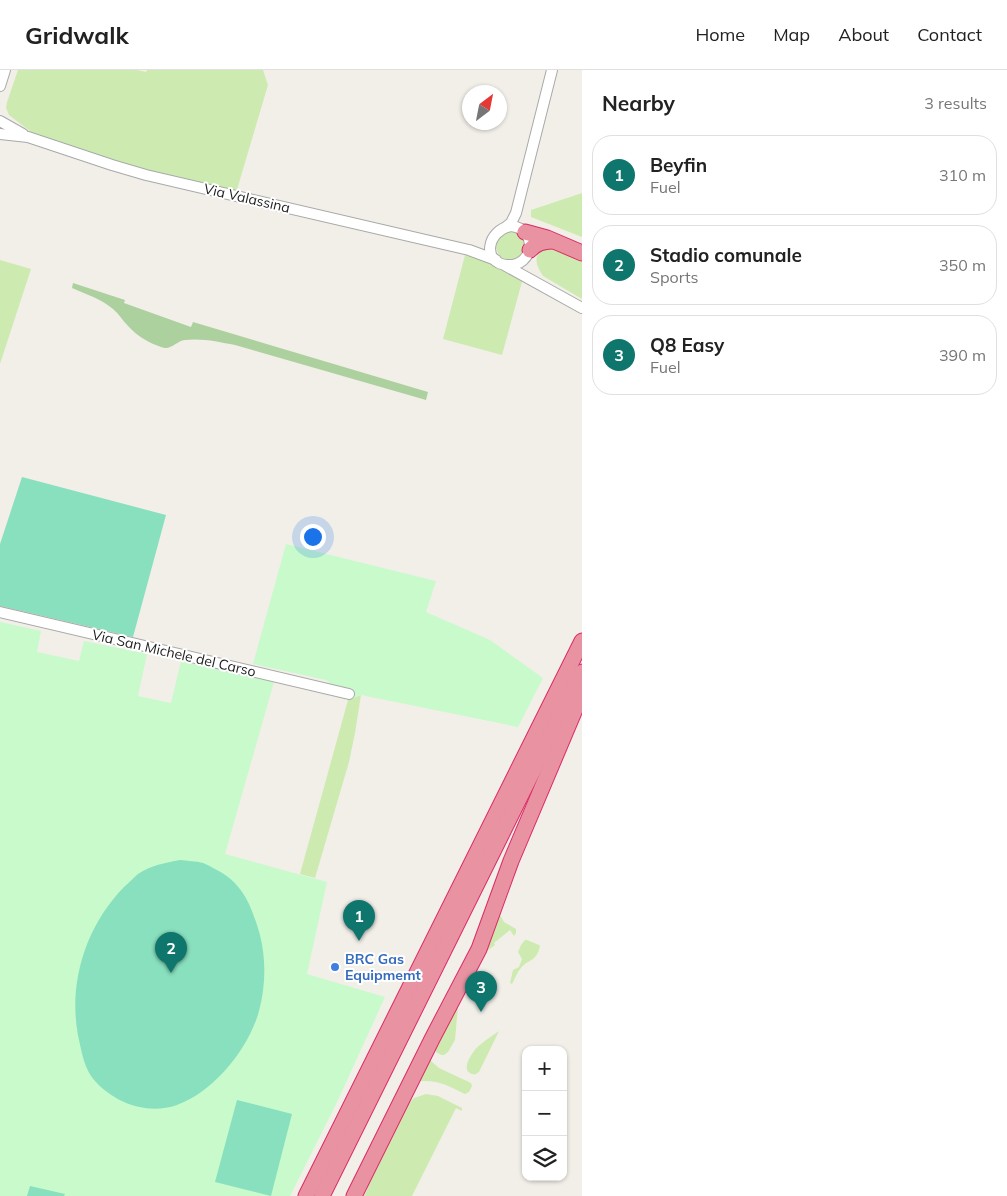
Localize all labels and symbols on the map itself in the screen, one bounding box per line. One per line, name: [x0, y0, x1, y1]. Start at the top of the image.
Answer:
north arrow: [462, 85, 507, 130]
street label: Via Valassina: [202, 179, 292, 217]
your location: [300, 524, 326, 550]
street label: Via San Michele del Carso: [90, 625, 258, 681]
pin: 1: [343, 900, 375, 941]
pin: 2: [155, 932, 187, 973]
place label: BRC Gas Equipmemt: [345, 950, 421, 984]
marker: BRC Gas Equipmemt: [329, 961, 341, 973]
pin: 3: [465, 971, 497, 1012]

